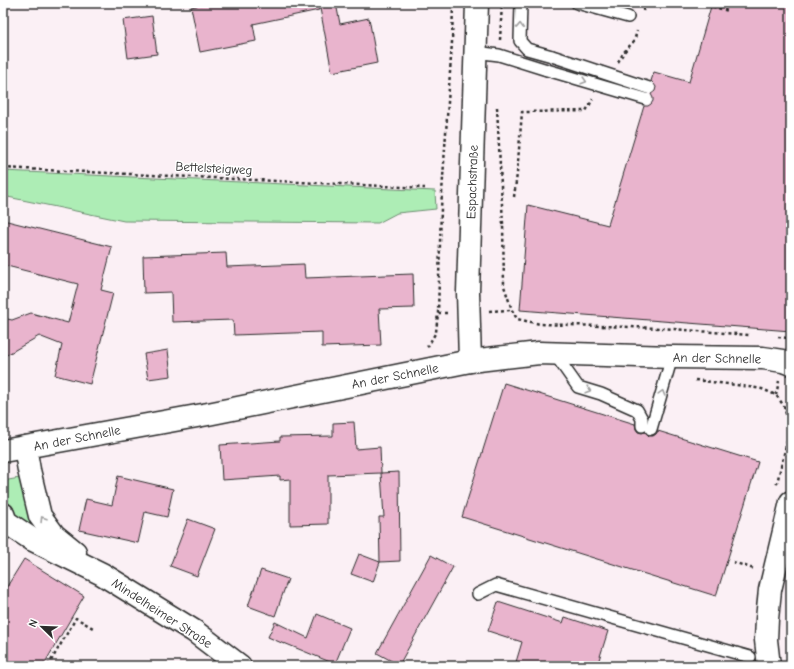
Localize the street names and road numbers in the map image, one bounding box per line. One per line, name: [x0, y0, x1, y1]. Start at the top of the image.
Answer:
street label: Espachstraße: [463, 144, 481, 219]
street label: Bettelsteigweg: [175, 158, 253, 178]
street label: An der Schnelle: [673, 350, 762, 366]
street label: An der Schnelle: [350, 360, 440, 392]
street label: An der Schnelle: [32, 422, 122, 454]
street label: Mindelheimer Straße: [109, 575, 215, 651]

